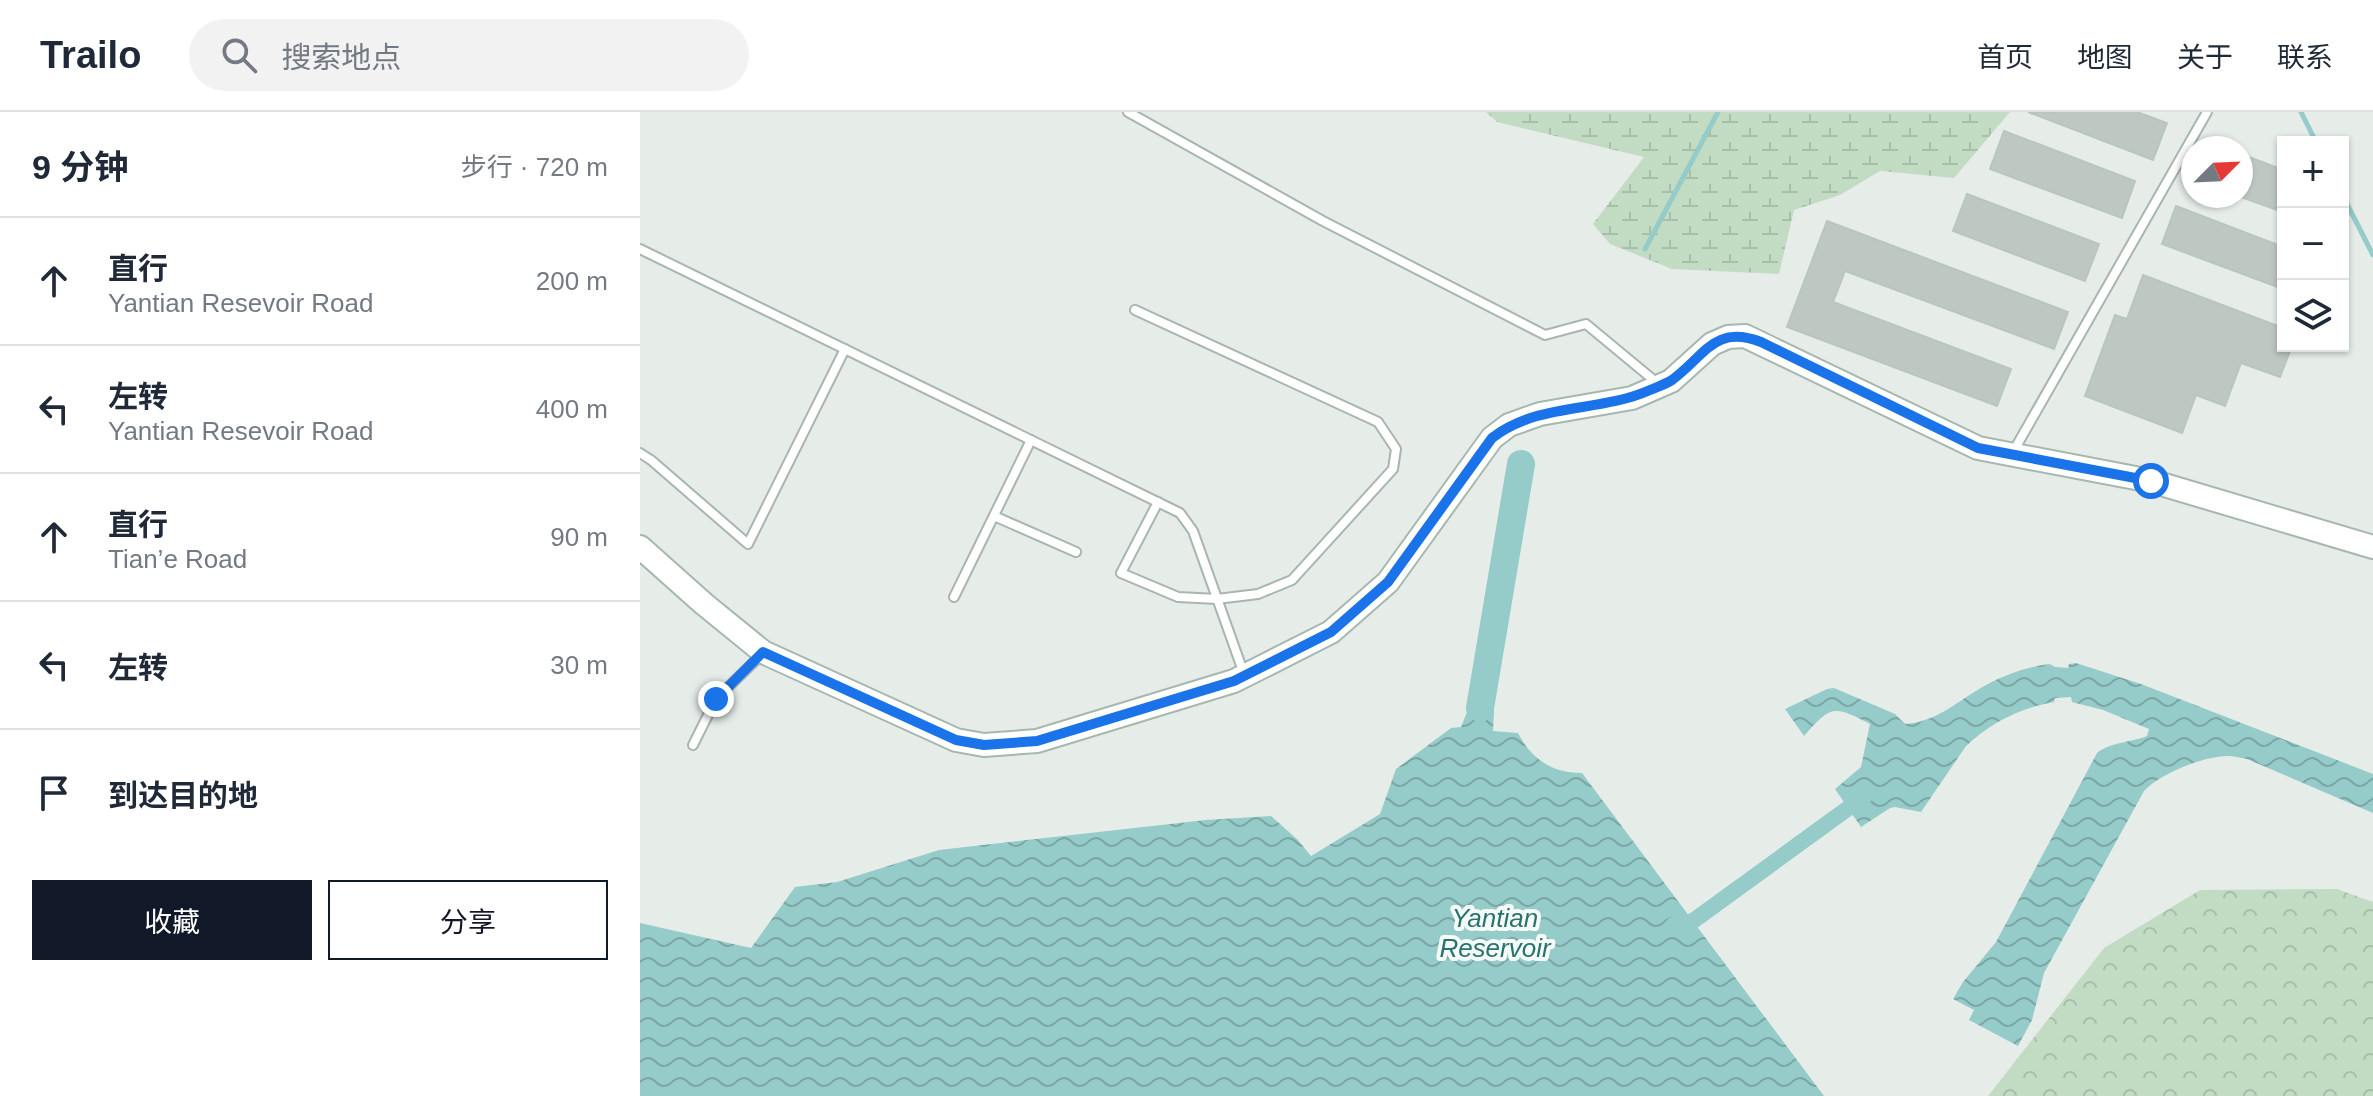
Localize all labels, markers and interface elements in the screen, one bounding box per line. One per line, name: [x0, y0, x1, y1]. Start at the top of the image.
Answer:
search box: [189, 19, 749, 91]
icon: search: [217, 33, 261, 77]
text: Trailo: [40, 34, 141, 76]
text: 搜索地点: [281, 41, 401, 74]
text: 首页: [1977, 42, 2033, 73]
text: 地图: [2077, 42, 2133, 73]
text: 关于: [2177, 42, 2233, 73]
text: 联系: [2277, 42, 2333, 73]
north arrow: [2181, 136, 2253, 208]
map controls: [2277, 136, 2349, 352]
button: +: [2277, 136, 2349, 208]
text: 9 分钟: [32, 148, 128, 186]
text: 步行 · 720 m: [461, 152, 608, 182]
button: −: [2277, 208, 2349, 280]
text: 直行: [108, 252, 168, 285]
icon: ahead: [32, 259, 76, 303]
text: 200 m: [536, 266, 608, 296]
button: layers: [2277, 280, 2349, 352]
text: Yantian Resevoir Road: [108, 288, 373, 318]
text: 左转: [108, 380, 168, 413]
icon: left: [32, 387, 76, 431]
text: 400 m: [536, 394, 608, 424]
text: Yantian Resevoir Road: [108, 416, 373, 446]
route start: [2133, 463, 2169, 499]
text: 直行: [108, 508, 168, 541]
icon: ahead: [32, 515, 76, 559]
text: 90 m: [550, 522, 608, 552]
text: Tian’e Road: [108, 544, 247, 574]
icon: left: [32, 643, 76, 687]
text: 30 m: [550, 650, 608, 680]
text: 左转: [108, 651, 168, 684]
route end: [698, 681, 734, 717]
icon: arrive: [32, 771, 76, 815]
text: 到达目的地: [108, 779, 258, 812]
button: 收藏: [32, 880, 312, 960]
button: 分享: [328, 880, 608, 960]
water label: Yantian Reservoir: [1439, 903, 1552, 963]

